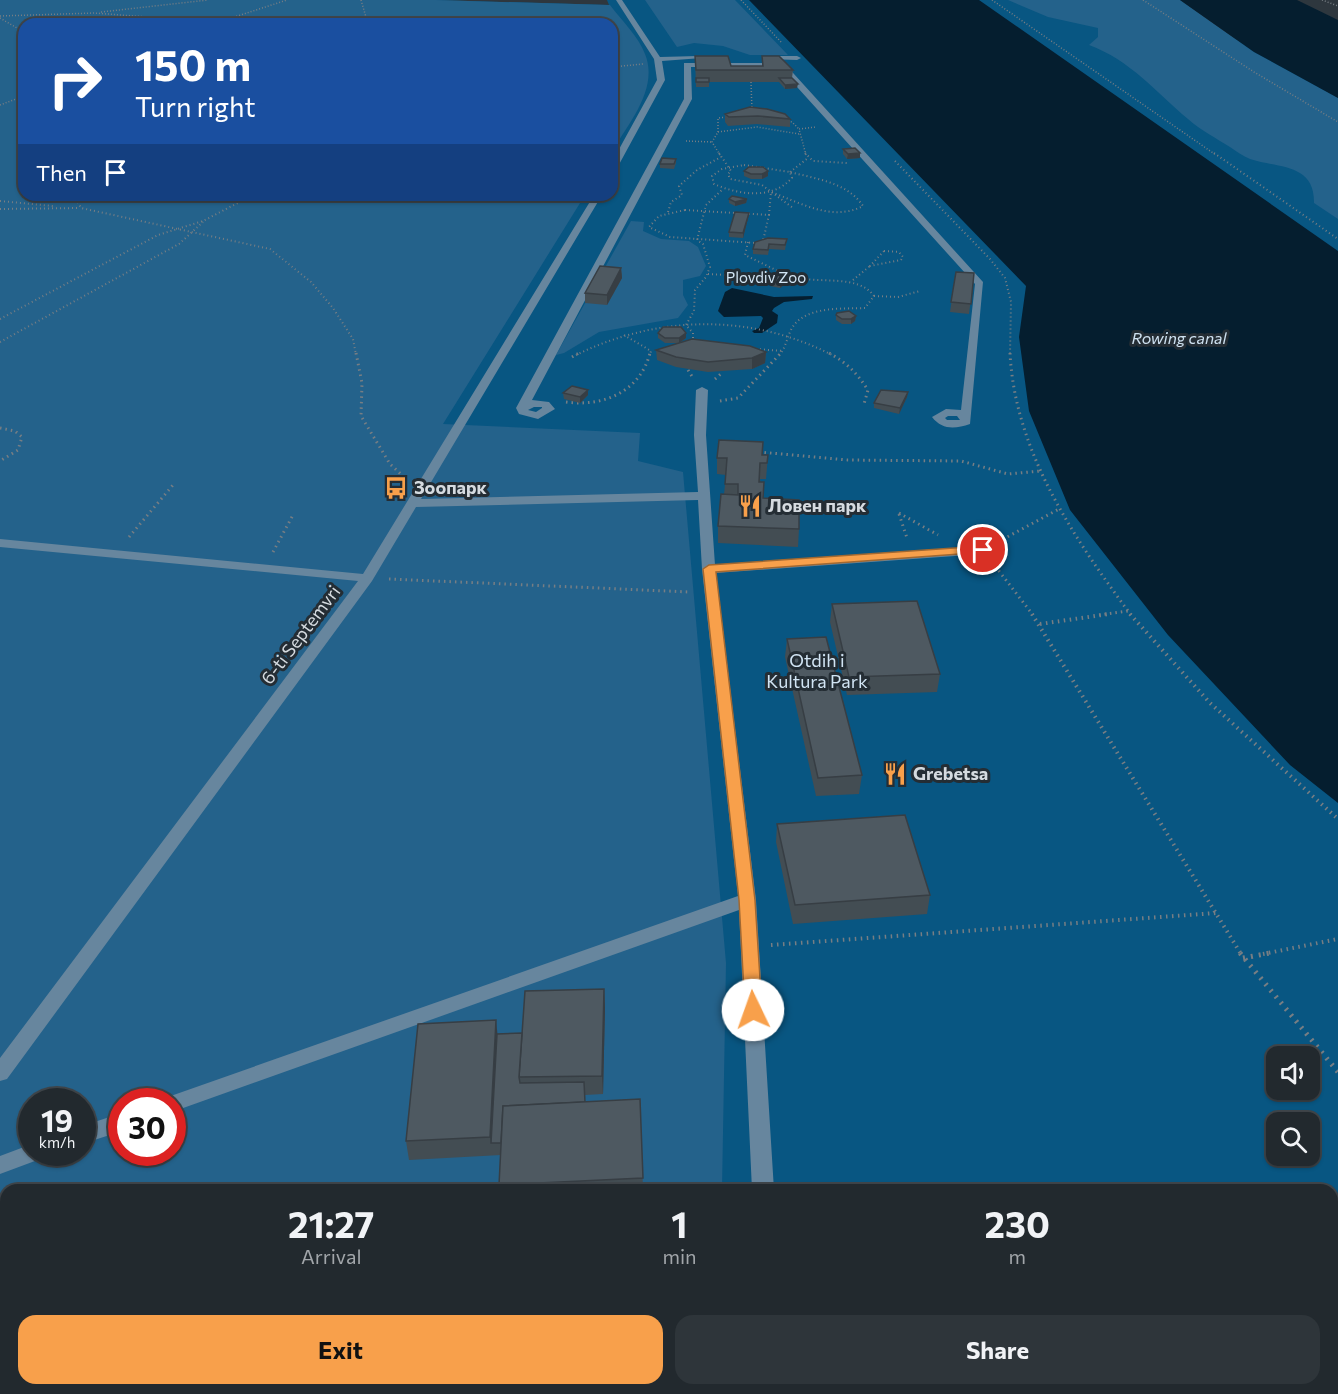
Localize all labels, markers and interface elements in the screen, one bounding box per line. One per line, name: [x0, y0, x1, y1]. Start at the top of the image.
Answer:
text: 150 m: [135, 38, 251, 90]
icon: right: [36, 42, 114, 120]
text: Turn right: [135, 90, 255, 123]
icon: arrive: [99, 156, 132, 189]
text: Then: [36, 159, 87, 186]
park label: Plovdiv Zoo: [726, 268, 806, 286]
water label: Rowing canal: [1132, 328, 1227, 347]
bus stop icon: Зоопарк: [383, 475, 409, 501]
place label: Зоопарк: [414, 476, 488, 498]
restaurant icon: Ловен парк: [737, 493, 763, 519]
place label: Ловен парк: [768, 494, 867, 516]
pin: [957, 524, 1008, 575]
icon: arrive: [966, 533, 999, 566]
street label: 6-ti Septemvri: [256, 581, 344, 688]
park label: Otdih i Kultura Park: [766, 649, 868, 692]
restaurant icon: Grebetsa: [882, 761, 908, 787]
place label: Grebetsa: [913, 762, 988, 784]
position arrow: [721, 978, 785, 1042]
map controls: [1266, 1046, 1320, 1166]
button: sound: [1266, 1046, 1320, 1100]
speed limit sign: 30: [108, 1088, 186, 1166]
text: 19: [41, 1101, 73, 1138]
button: search: [1266, 1112, 1320, 1166]
text: km/h: [39, 1133, 75, 1151]
text: 21:27: [288, 1201, 374, 1245]
text: 1: [671, 1201, 688, 1245]
text: 230: [985, 1201, 1050, 1245]
text: Arrival: [301, 1244, 361, 1268]
text: min: [662, 1244, 697, 1268]
text: m: [1009, 1244, 1026, 1268]
button: Exit: [18, 1315, 663, 1384]
button: Share: [675, 1315, 1320, 1384]

